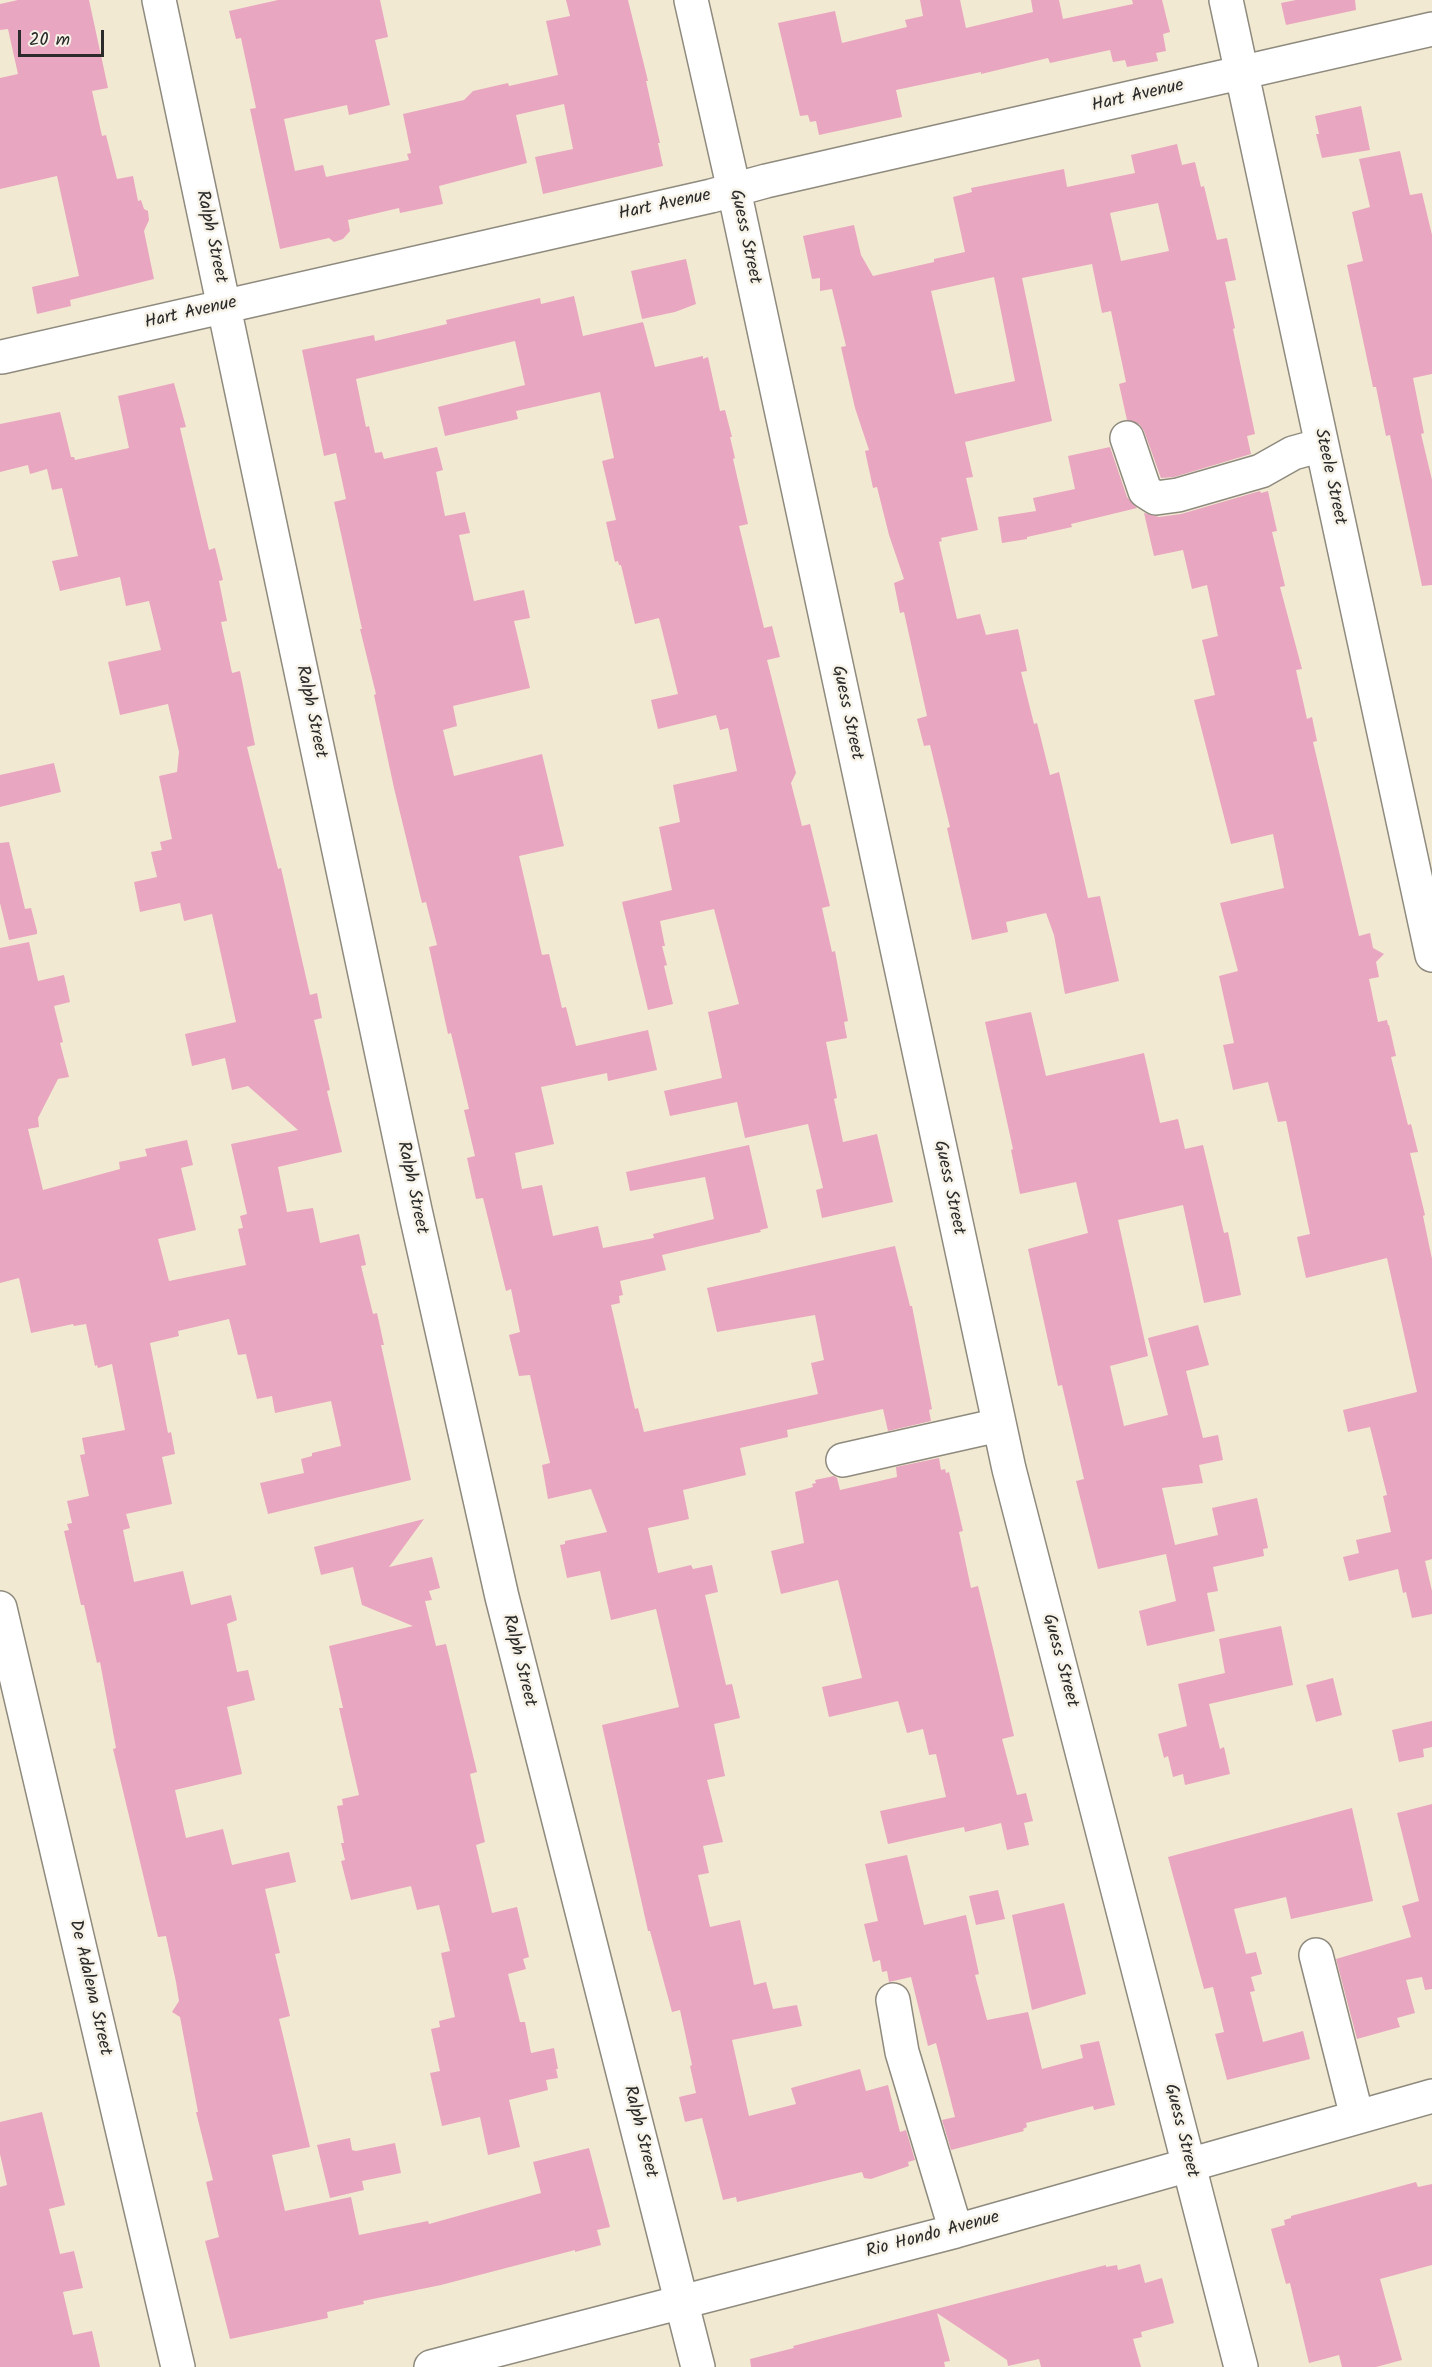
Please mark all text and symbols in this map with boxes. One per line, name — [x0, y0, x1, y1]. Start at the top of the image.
scale bar — [21, 18, 106, 56]
text: 20 m — [29, 26, 70, 55]
street label: Hart Avenue — [1090, 76, 1186, 118]
street label: Hart Avenue — [617, 186, 713, 226]
street label: Guess Street — [723, 188, 765, 286]
street label: Ralph Street — [190, 189, 230, 285]
street label: Hart Avenue — [143, 293, 239, 335]
street label: Steele Street — [1308, 427, 1350, 527]
street label: Ralph Street — [290, 664, 330, 760]
street label: Guess Street — [825, 664, 867, 762]
street label: Guess Street — [927, 1139, 969, 1237]
street label: Ralph Street — [391, 1140, 431, 1236]
street label: Guess Street — [1036, 1612, 1082, 1710]
street label: Ralph Street — [496, 1613, 540, 1709]
street label: De Adalena Street — [63, 1918, 115, 2058]
street label: Guess Street — [1158, 2082, 1202, 2180]
street label: Ralph Street — [617, 2084, 661, 2180]
street label: Rio Hondo Avenue — [864, 2208, 1002, 2264]

